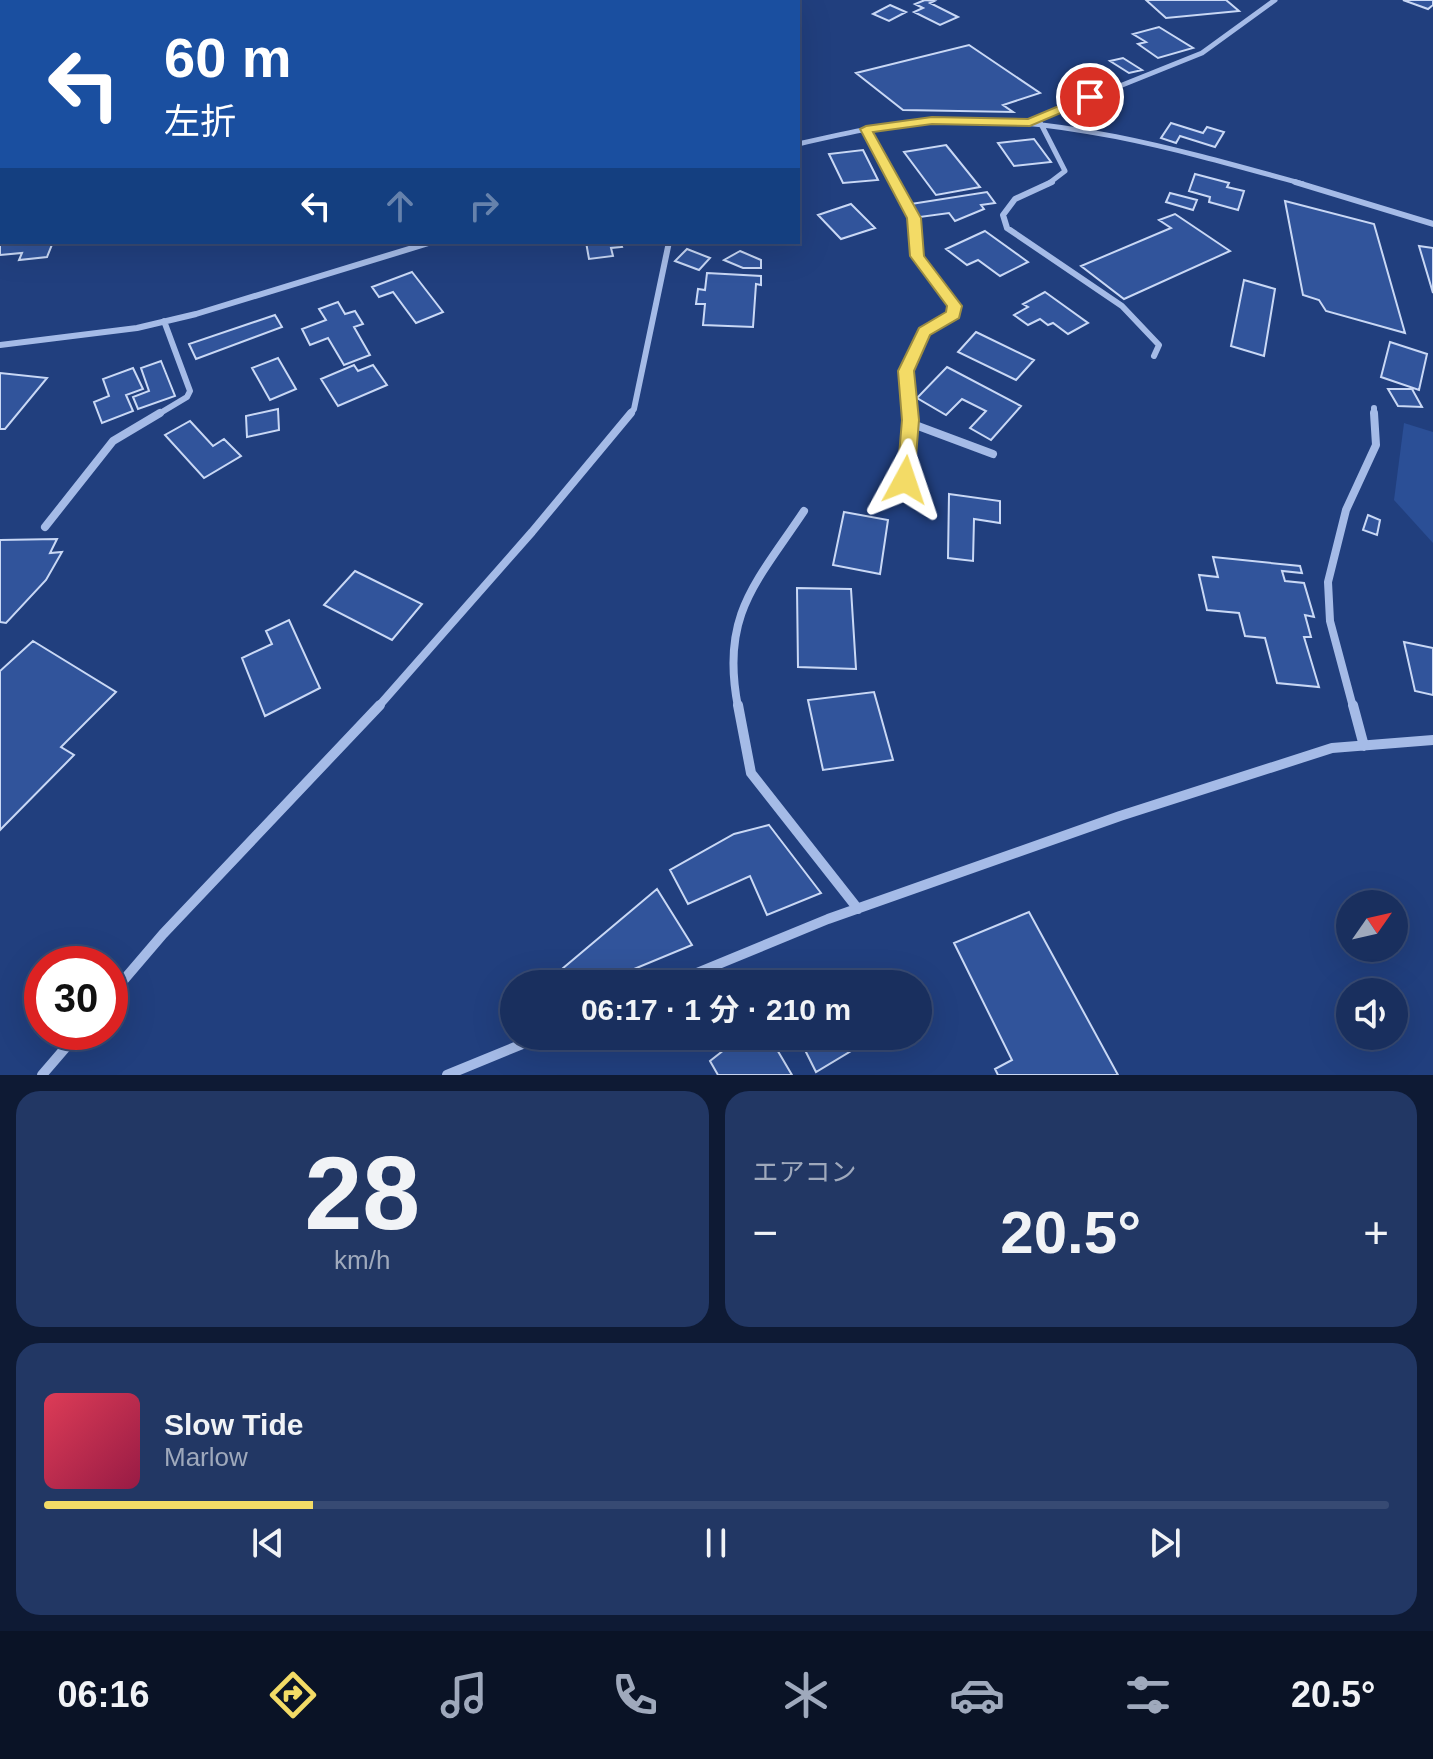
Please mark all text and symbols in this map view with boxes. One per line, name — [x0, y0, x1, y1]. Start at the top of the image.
text: 60 m — [164, 26, 292, 89]
icon: left — [32, 32, 136, 136]
pin — [1056, 63, 1124, 131]
icon: arrive — [1068, 75, 1112, 119]
text: 左折 — [164, 101, 236, 142]
icon: left — [294, 184, 338, 228]
icon: ahead — [378, 184, 422, 228]
icon: right — [462, 184, 506, 228]
position arrow — [863, 438, 947, 522]
north arrow — [1336, 890, 1408, 962]
map controls — [1336, 890, 1408, 1050]
speed limit sign: 30 — [24, 946, 128, 1050]
button: sound — [1336, 978, 1408, 1050]
text: 06:17 · 1 分 · 210 m — [581, 993, 851, 1026]
text: 28 — [304, 1135, 420, 1251]
text: エアコン — [753, 1157, 857, 1187]
text: 20.5° — [1000, 1199, 1141, 1266]
text: − — [753, 1208, 778, 1257]
text: + — [1363, 1208, 1389, 1257]
text: km/h — [334, 1245, 390, 1275]
text: Slow Tide — [164, 1408, 303, 1441]
text: Marlow — [164, 1442, 248, 1472]
icon: previous — [246, 1521, 290, 1565]
icon: pause — [694, 1521, 738, 1565]
icon: next — [1143, 1521, 1187, 1565]
icon: directions — [265, 1667, 321, 1723]
icon: music — [436, 1667, 492, 1723]
icon: phone — [607, 1667, 663, 1723]
icon: climate — [778, 1667, 834, 1723]
icon: car — [949, 1667, 1005, 1723]
icon: filters — [1120, 1667, 1176, 1723]
text: 06:16 — [58, 1674, 150, 1715]
text: 20.5° — [1291, 1674, 1375, 1715]

